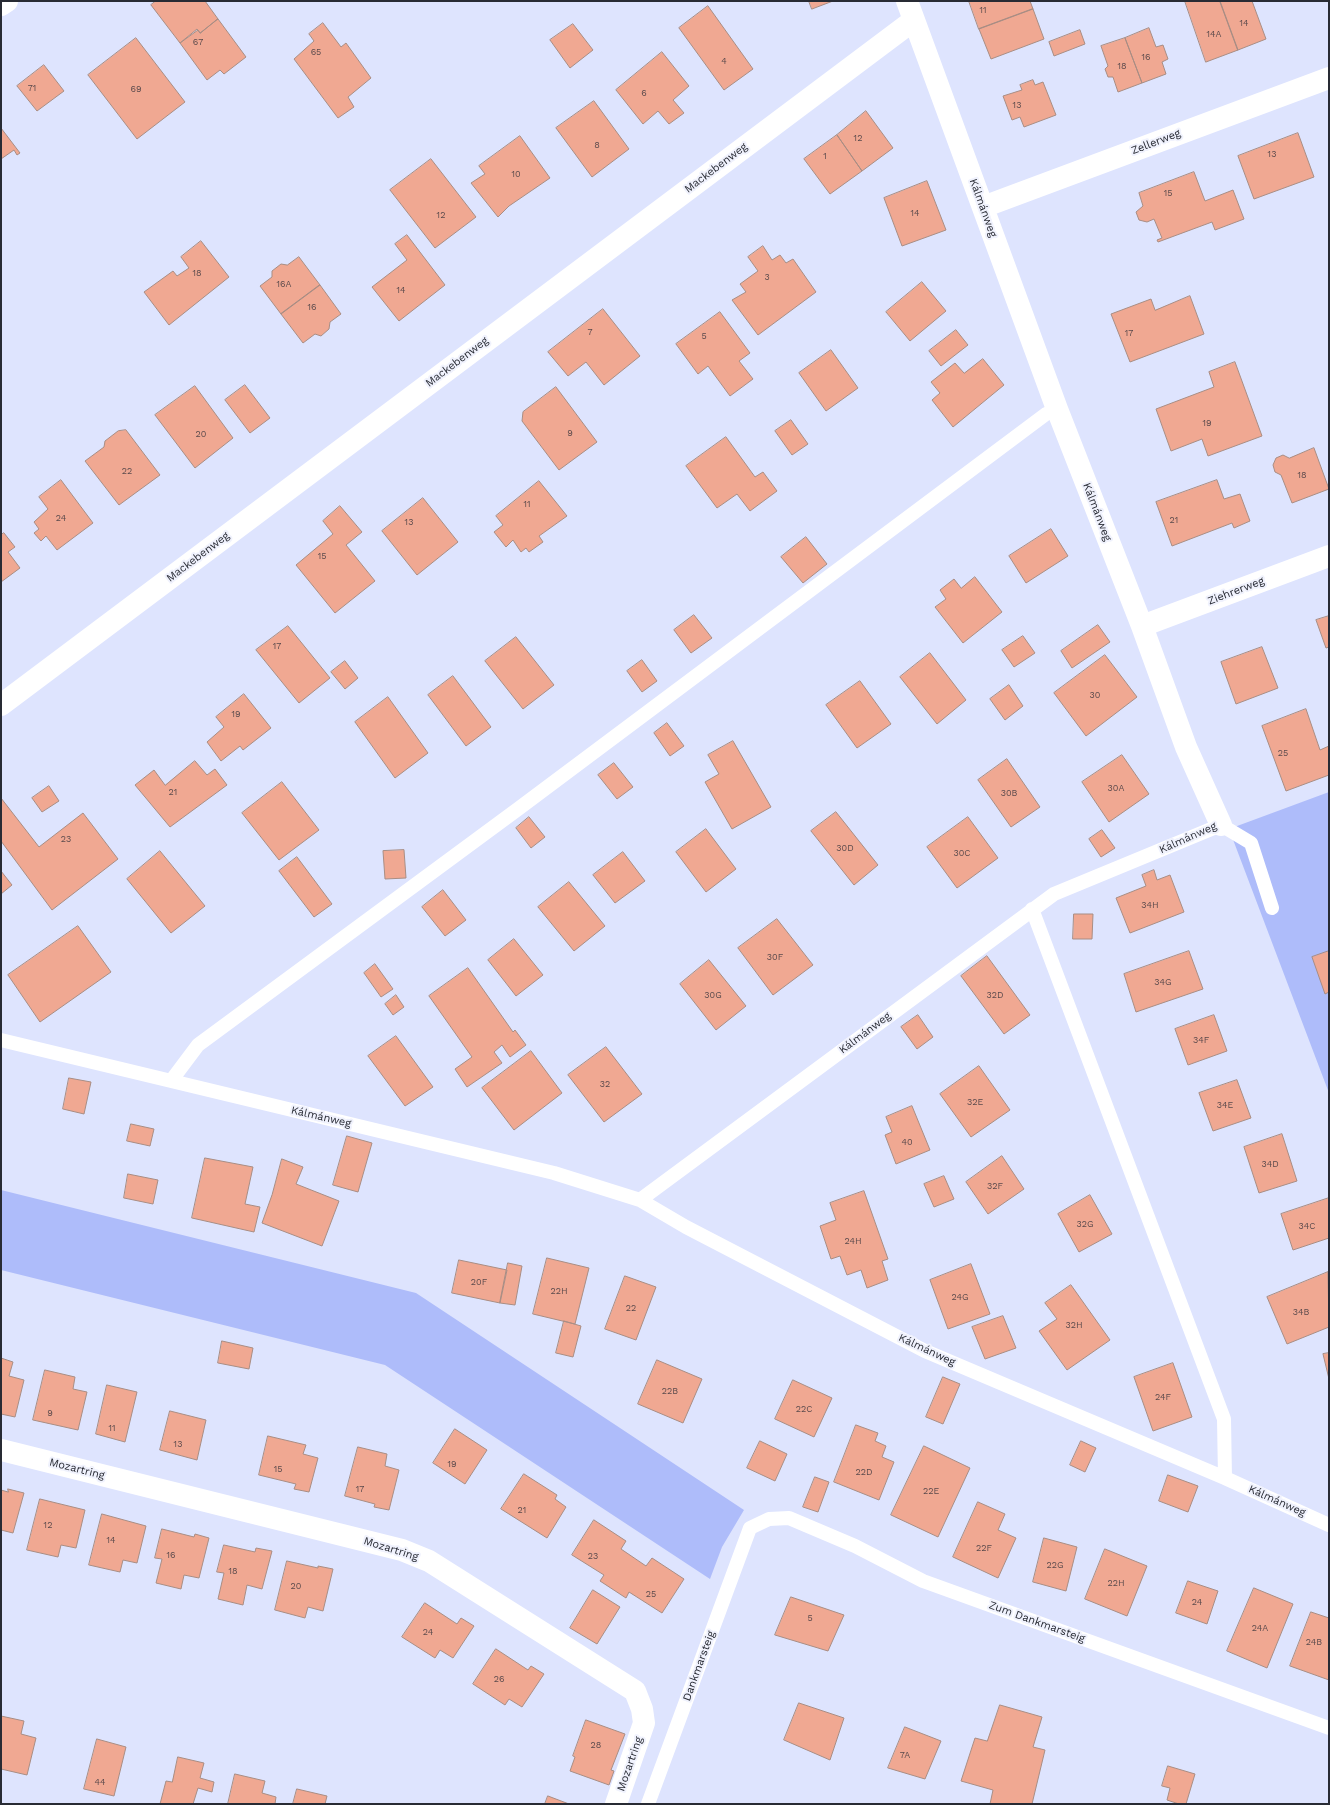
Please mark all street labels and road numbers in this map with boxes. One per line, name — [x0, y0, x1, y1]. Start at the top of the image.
street label: Zellerweg — [1129, 127, 1183, 157]
street label: Mackebenweg — [682, 140, 750, 196]
street label: Kálmánweg — [966, 177, 1000, 239]
street label: Mackebenweg — [423, 334, 491, 390]
street label: Kálmánweg — [1080, 481, 1114, 543]
street label: Mackebenweg — [164, 529, 232, 585]
street label: Ziehrerweg — [1206, 574, 1266, 608]
street label: Kálmánweg — [1157, 820, 1219, 856]
street label: Kálmánweg — [837, 1009, 893, 1057]
street label: Kálmánweg — [290, 1104, 352, 1130]
street label: Kálmánweg — [896, 1331, 958, 1369]
street label: Mozartring — [48, 1456, 106, 1482]
street label: Kálmánweg — [1246, 1483, 1308, 1519]
street label: Mozartring — [362, 1534, 420, 1564]
street label: Zum Dankmarsteig — [987, 1598, 1087, 1646]
street label: Dankmarsteig — [680, 1629, 718, 1703]
street label: Mozartring — [615, 1735, 645, 1793]

